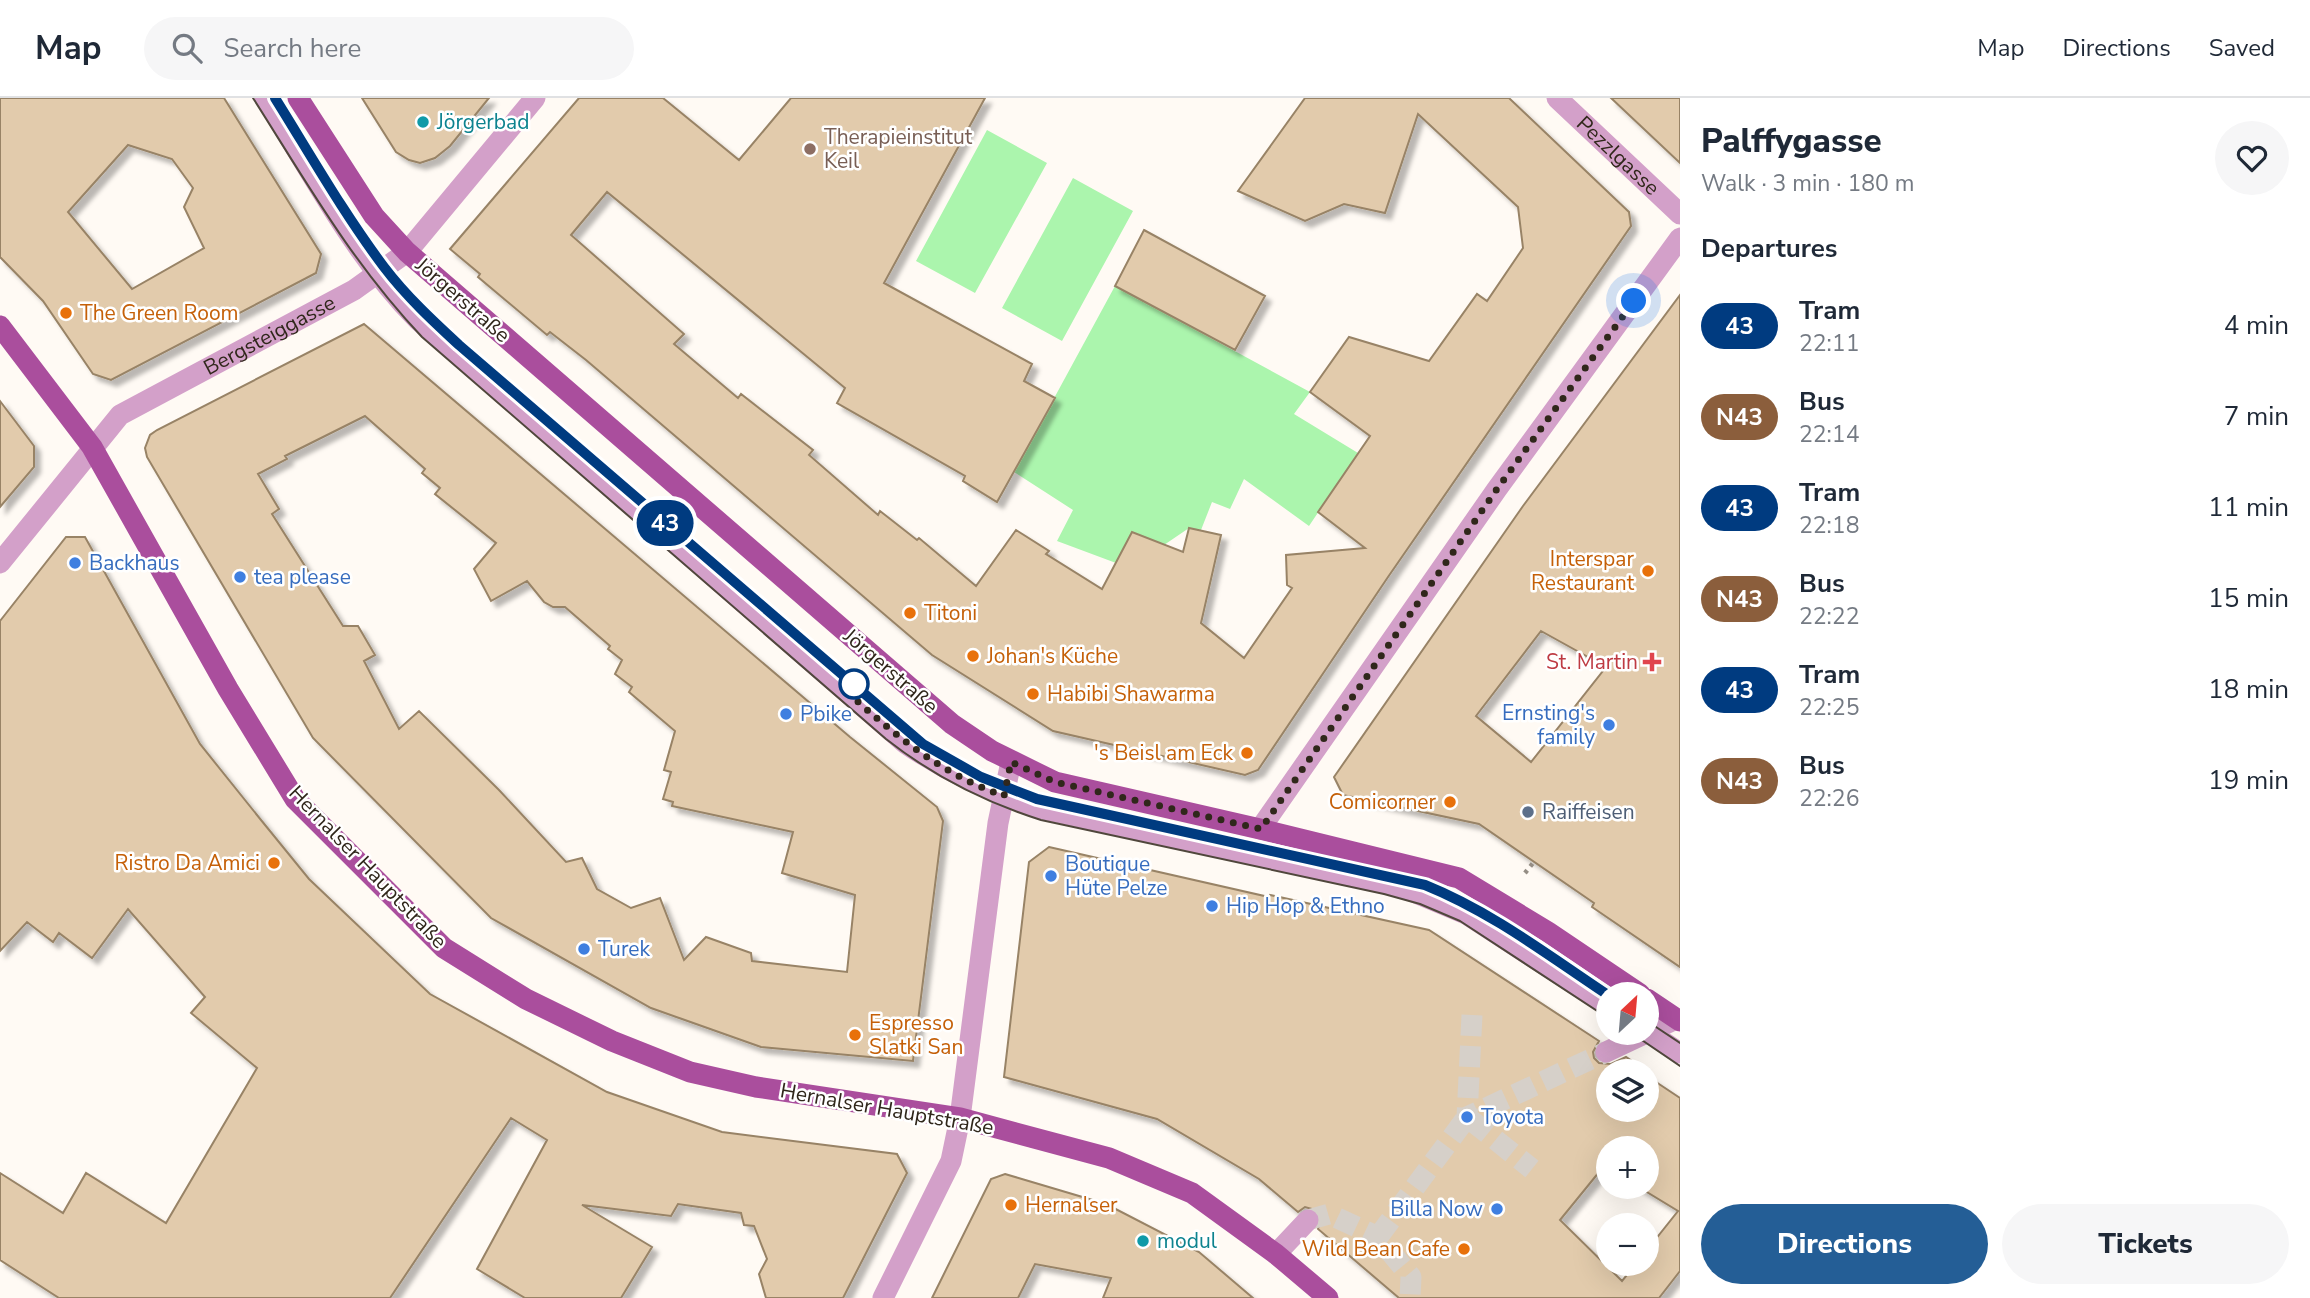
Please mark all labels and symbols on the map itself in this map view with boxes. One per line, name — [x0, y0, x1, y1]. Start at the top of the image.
place label: Jörgerbad — [436, 108, 529, 136]
street label: Pezzlgasse — [1571, 110, 1666, 202]
marker: Jörgerbad — [415, 114, 431, 130]
place label: Therapieinstitut Keil — [824, 123, 973, 175]
marker: Therapieinstitut Keil — [802, 141, 818, 157]
street label: Jörgerstraße — [409, 250, 516, 349]
your location — [1616, 283, 1651, 318]
street label: Bergsteiggasse — [199, 289, 340, 382]
place label: The Green Room — [80, 299, 239, 327]
marker: The Green Room — [58, 305, 74, 321]
line badge: 43 — [634, 500, 696, 546]
place label: Interspar Restaurant — [1531, 545, 1635, 597]
place label: Backhaus — [89, 549, 180, 577]
marker: Backhaus — [67, 555, 83, 571]
place label: tea please — [254, 563, 351, 591]
marker: Interspar Restaurant — [1640, 563, 1656, 579]
marker: tea please — [232, 569, 248, 585]
place label: Titoni — [924, 599, 977, 627]
marker: Titoni — [902, 605, 918, 621]
street label: Jörgerstraße — [837, 621, 944, 720]
place label: Johan's Küche — [986, 642, 1118, 670]
marker: Johan's Küche — [965, 648, 981, 664]
place label: St. Martin — [1546, 648, 1638, 676]
marker: St. Martin — [1644, 654, 1660, 670]
unlabelled marker — [839, 669, 869, 699]
place label: Habibi Shawarma — [1047, 680, 1215, 708]
marker: Habibi Shawarma — [1025, 686, 1041, 702]
place label: Ernsting's family — [1502, 699, 1595, 751]
place label: Pbike — [800, 700, 852, 728]
marker: Pbike — [778, 706, 794, 722]
marker: Ernsting's family — [1601, 717, 1617, 733]
place label: 's Beisl am Eck — [1094, 739, 1233, 767]
marker: 's Beisl am Eck — [1239, 745, 1255, 761]
street label: Hernalser Hauptstraße — [283, 779, 453, 955]
place label: Comicorner — [1329, 788, 1436, 816]
marker: Comicorner — [1442, 794, 1458, 810]
place label: Raiffeisen — [1542, 798, 1635, 826]
marker: Raiffeisen — [1520, 804, 1536, 820]
place label: Ristro Da Amici — [114, 849, 260, 877]
place label: Boutique Hüte Pelze — [1065, 850, 1167, 902]
marker: Ristro Da Amici — [266, 855, 282, 871]
marker: Boutique Hüte Pelze — [1043, 868, 1059, 884]
place label: Hip Hop & Ethno — [1226, 892, 1385, 920]
marker: Hip Hop & Ethno — [1204, 898, 1220, 914]
place label: Turek — [598, 935, 650, 963]
marker: Turek — [576, 941, 592, 957]
north arrow — [1596, 982, 1659, 1045]
place label: Espresso Slatki San — [869, 1009, 963, 1061]
marker: Espresso Slatki San — [847, 1027, 863, 1043]
street label: Hernalser Hauptstraße — [778, 1076, 996, 1142]
place label: Toyota — [1481, 1103, 1544, 1131]
marker: Toyota — [1459, 1109, 1475, 1125]
place label: Hernalser — [1025, 1191, 1118, 1219]
place label: Billa Now — [1390, 1195, 1483, 1223]
marker: Hernalser — [1003, 1197, 1019, 1213]
marker: Billa Now — [1489, 1201, 1505, 1217]
place label: modul — [1157, 1227, 1218, 1255]
marker: modul — [1135, 1233, 1151, 1249]
place label: Wild Bean Cafe — [1302, 1235, 1450, 1263]
marker: Wild Bean Cafe — [1456, 1241, 1472, 1257]

